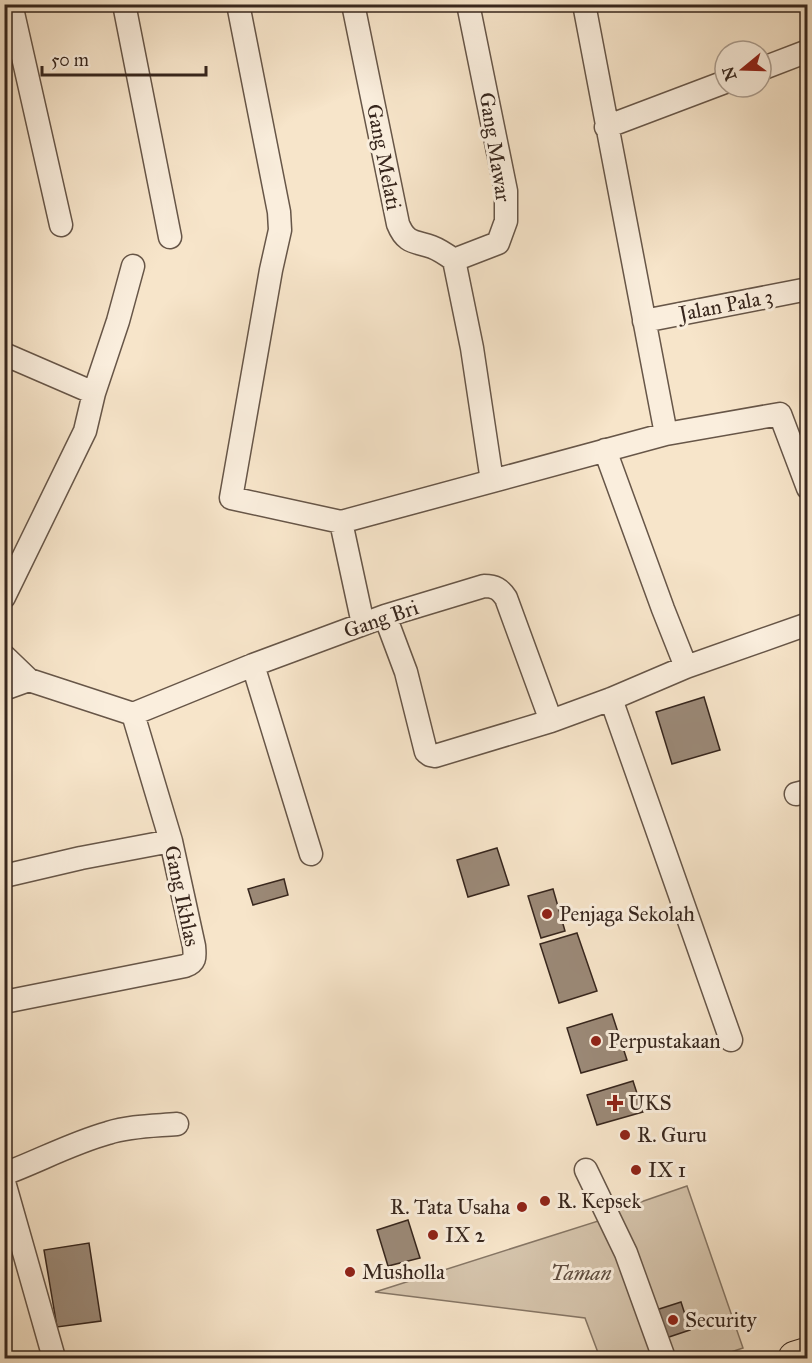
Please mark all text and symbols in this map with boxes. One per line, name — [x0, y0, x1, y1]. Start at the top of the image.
scale bar — [42, 39, 206, 77]
north arrow — [713, 39, 773, 99]
text: 50 m — [51, 49, 89, 71]
text: N — [718, 64, 740, 83]
street label: Gang Mawar — [473, 90, 517, 204]
street label: Gang Melati — [361, 102, 407, 213]
street label: Jalan Pala 3 — [675, 283, 775, 327]
street label: Gang Bri — [340, 594, 422, 644]
street label: Gang Ikhlas — [159, 843, 205, 949]
place label: Penjaga Sekolah — [559, 901, 695, 927]
marker: Penjaga Sekolah — [540, 907, 554, 921]
place label: Perpustakaan — [608, 1028, 721, 1054]
marker: Perpustakaan — [589, 1034, 603, 1048]
place label: UKS — [628, 1090, 672, 1116]
marker: UKS — [606, 1094, 624, 1112]
place label: R. Guru — [637, 1122, 707, 1148]
marker: R. Guru — [618, 1128, 632, 1142]
place label: IX 1 — [648, 1157, 686, 1183]
marker: IX 1 — [629, 1163, 643, 1177]
place label: R. Kepsek — [557, 1188, 641, 1214]
place label: R. Tata Usaha — [390, 1194, 510, 1220]
marker: R. Kepsek — [538, 1194, 552, 1208]
marker: R. Tata Usaha — [515, 1200, 529, 1214]
place label: IX 2 — [445, 1222, 486, 1248]
marker: IX 2 — [426, 1228, 440, 1242]
place label: Musholla — [362, 1259, 445, 1285]
park label: Taman — [550, 1260, 612, 1286]
marker: Musholla — [343, 1265, 357, 1279]
place label: Security — [685, 1307, 758, 1333]
marker: Security — [666, 1313, 680, 1327]

